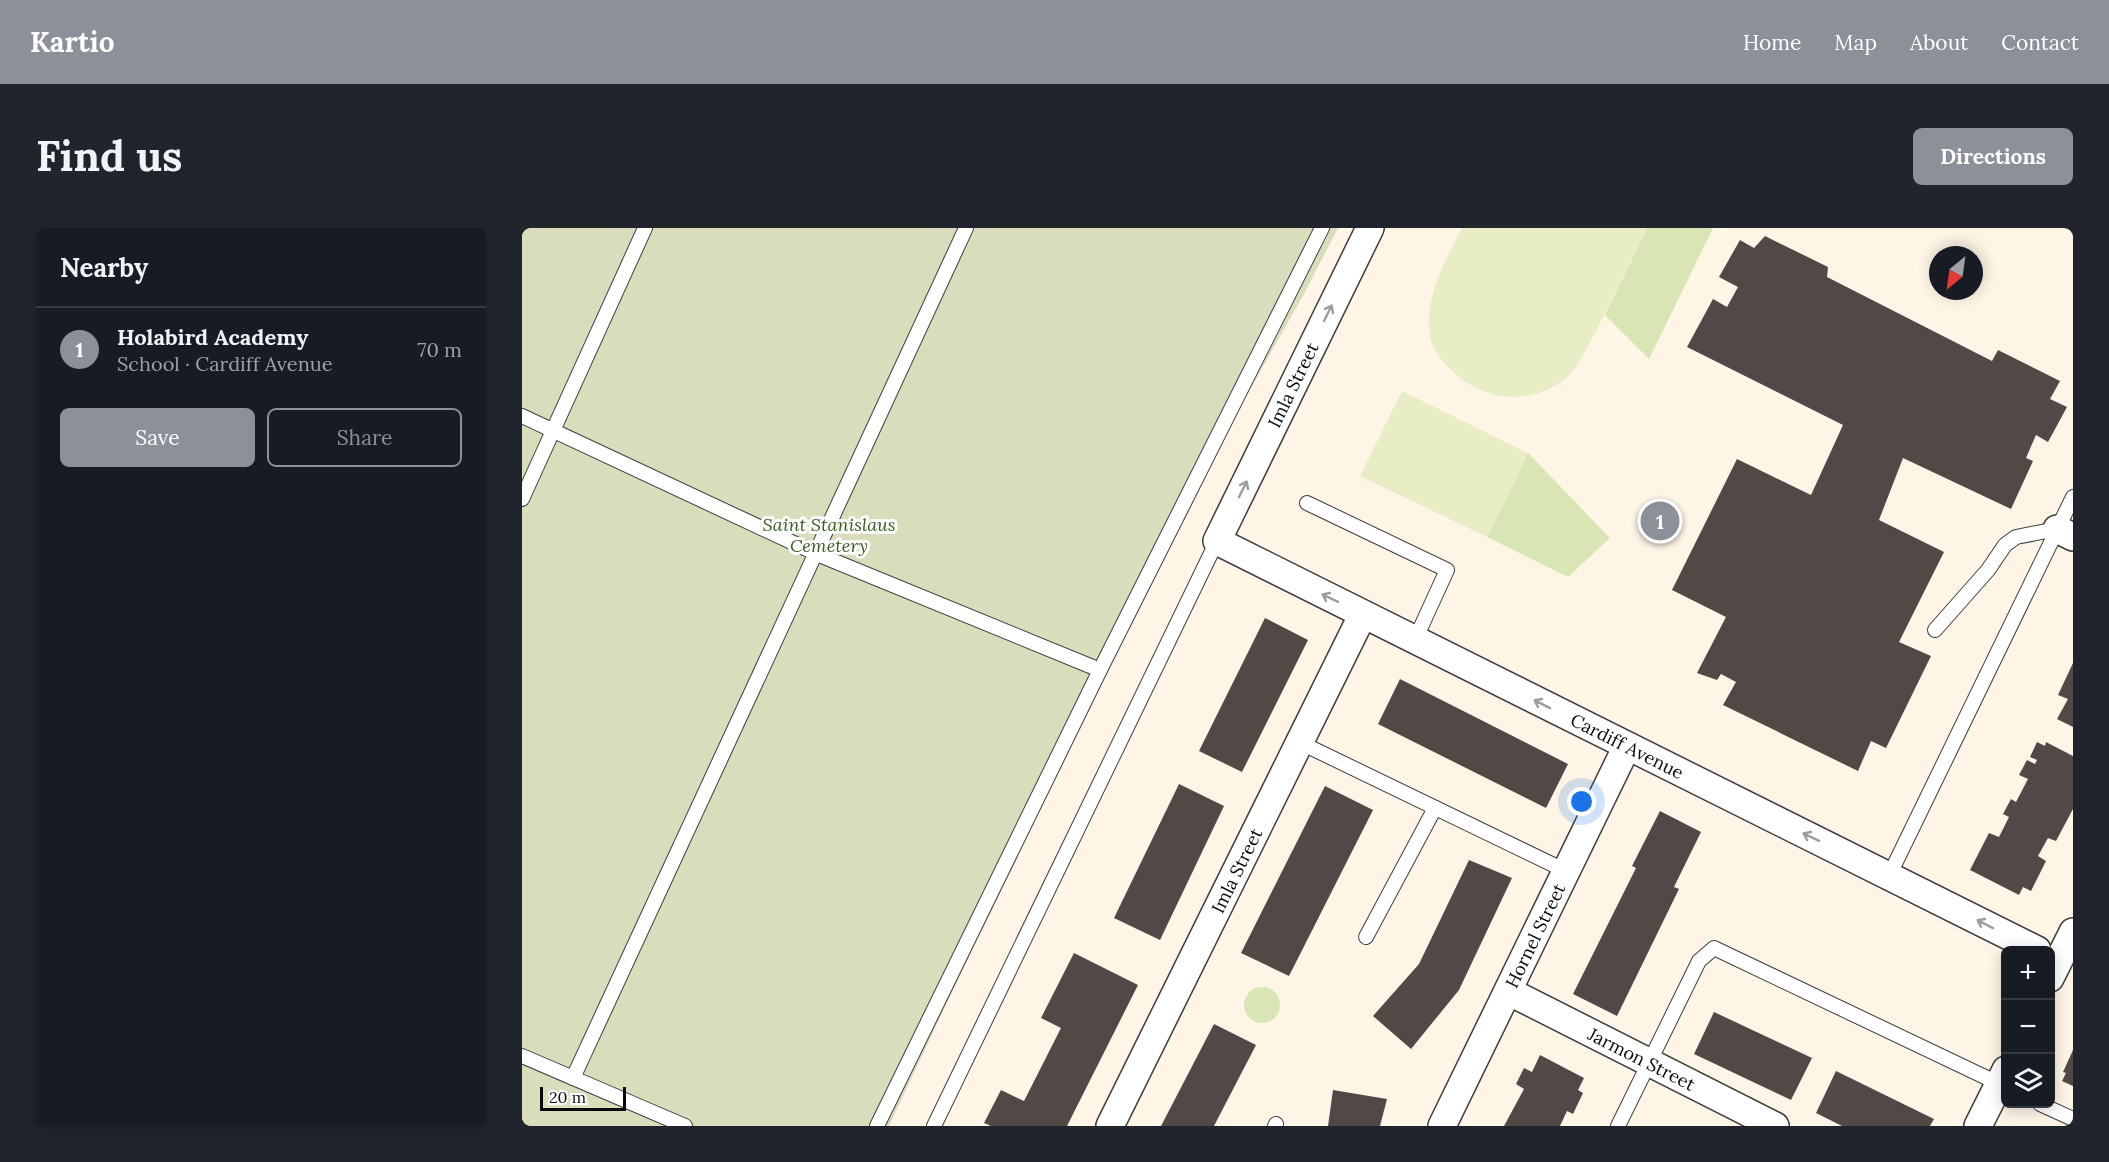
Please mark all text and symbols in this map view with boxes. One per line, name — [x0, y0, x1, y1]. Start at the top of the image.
text: Kartio — [30, 24, 114, 60]
text: Home — [1743, 29, 1801, 56]
text: Map — [1834, 29, 1877, 56]
text: About — [1910, 29, 1968, 56]
text: Contact — [2001, 29, 2079, 56]
button: Directions — [1913, 128, 2073, 185]
text: Find us — [36, 129, 182, 183]
north arrow — [1929, 246, 1983, 300]
text: Nearby — [60, 251, 148, 284]
one-way arrow — [1323, 305, 1334, 323]
text: Holabird Academy — [117, 323, 308, 351]
text: 1 — [75, 337, 84, 362]
text: 70 m — [417, 337, 462, 362]
street label: Imla Street — [1263, 339, 1323, 431]
text: School · Cardiff Avenue — [117, 351, 333, 376]
button: Save — [60, 408, 255, 467]
button: Share — [267, 408, 462, 467]
one-way arrow — [1237, 480, 1249, 498]
pin: 1 — [1640, 498, 1680, 544]
park label: Saint Stanislaus Cemetery — [763, 513, 895, 557]
one-way arrow — [1321, 591, 1339, 603]
one-way arrow — [1533, 697, 1551, 709]
street label: Cardiff Avenue — [1567, 708, 1688, 784]
your location — [1567, 787, 1596, 816]
street label: Imla Street — [1206, 824, 1267, 917]
one-way arrow — [1802, 831, 1820, 843]
street label: Hornel Street — [1500, 879, 1570, 991]
one-way arrow — [1976, 918, 1994, 930]
map controls — [2001, 946, 2055, 1108]
button: + — [2001, 946, 2055, 1000]
button: − — [2001, 1000, 2055, 1054]
street label: Jarmon Street — [1584, 1022, 1699, 1095]
button: layers — [2001, 1054, 2055, 1108]
scale bar — [540, 1084, 626, 1112]
text: 20 m — [549, 1087, 586, 1107]

